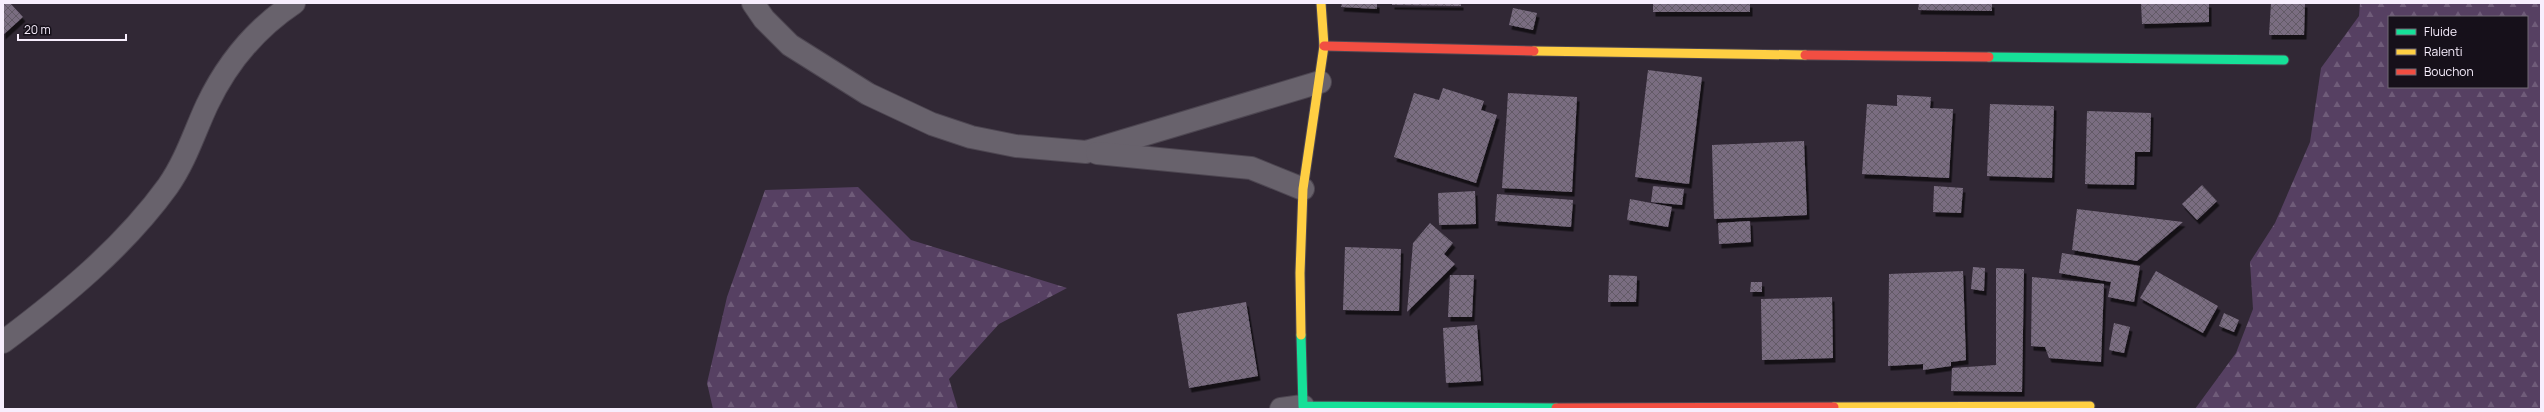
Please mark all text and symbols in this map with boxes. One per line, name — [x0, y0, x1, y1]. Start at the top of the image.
scale bar — [18, 16, 126, 42]
legend — [2388, 16, 2528, 88]
text: 20 m — [24, 21, 51, 38]
text: Fluide — [2424, 23, 2457, 40]
text: Ralenti — [2424, 43, 2463, 60]
text: Bouchon — [2424, 63, 2474, 80]

